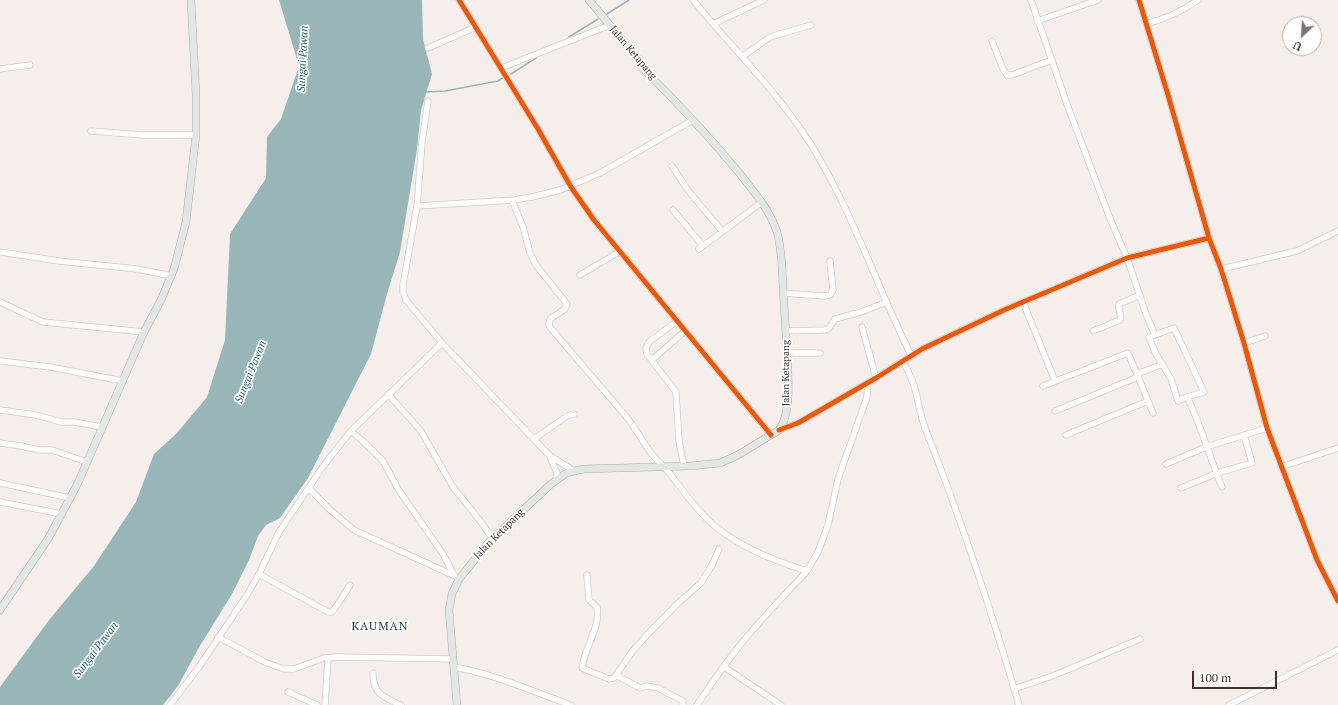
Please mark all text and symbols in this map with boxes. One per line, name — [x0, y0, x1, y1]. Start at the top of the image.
north arrow — [1282, 16, 1322, 56]
street label: Jalan Ketapang — [607, 24, 659, 82]
water label: Sungai Pawan — [295, 25, 311, 93]
text: U — [1291, 38, 1304, 54]
water label: Sungai Pawan — [232, 339, 270, 405]
street label: Jalan Ketapang — [780, 340, 792, 406]
street label: Jalan Ketapang — [471, 506, 527, 562]
water label: Sungai Pawan — [71, 619, 121, 681]
district label: KAUMAN — [351, 620, 409, 634]
scale bar — [1194, 663, 1279, 689]
text: 100 m — [1199, 670, 1231, 685]

